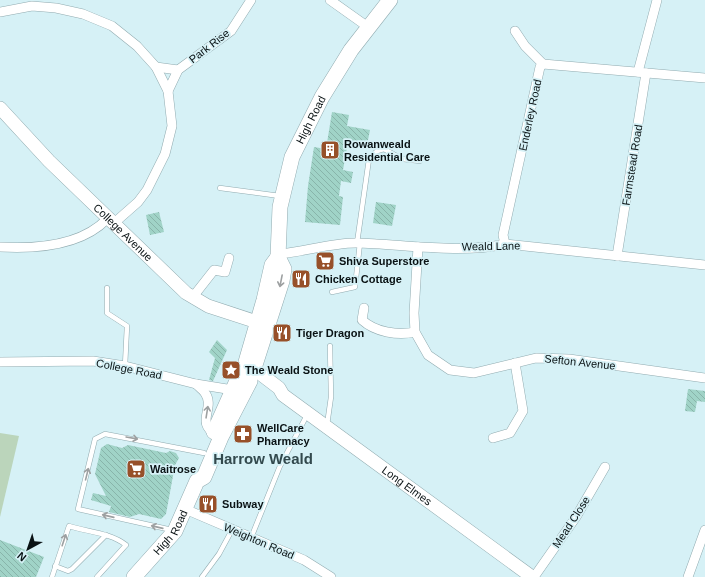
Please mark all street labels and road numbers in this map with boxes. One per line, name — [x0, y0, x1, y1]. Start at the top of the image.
street label: Park Rise — [187, 27, 231, 65]
street label: Enderley Road — [517, 78, 543, 152]
street label: High Road — [294, 94, 328, 146]
street label: Farmstead Road — [620, 124, 644, 206]
street label: College Avenue — [91, 201, 155, 263]
street label: Weald Lane — [462, 239, 520, 253]
street label: Sefton Avenue — [544, 352, 616, 372]
street label: College Road — [95, 357, 163, 381]
street label: Long Elmes — [380, 464, 434, 508]
street label: Mead Close — [550, 494, 592, 550]
street label: High Road — [151, 508, 190, 557]
street label: Weighton Road — [222, 521, 296, 561]

